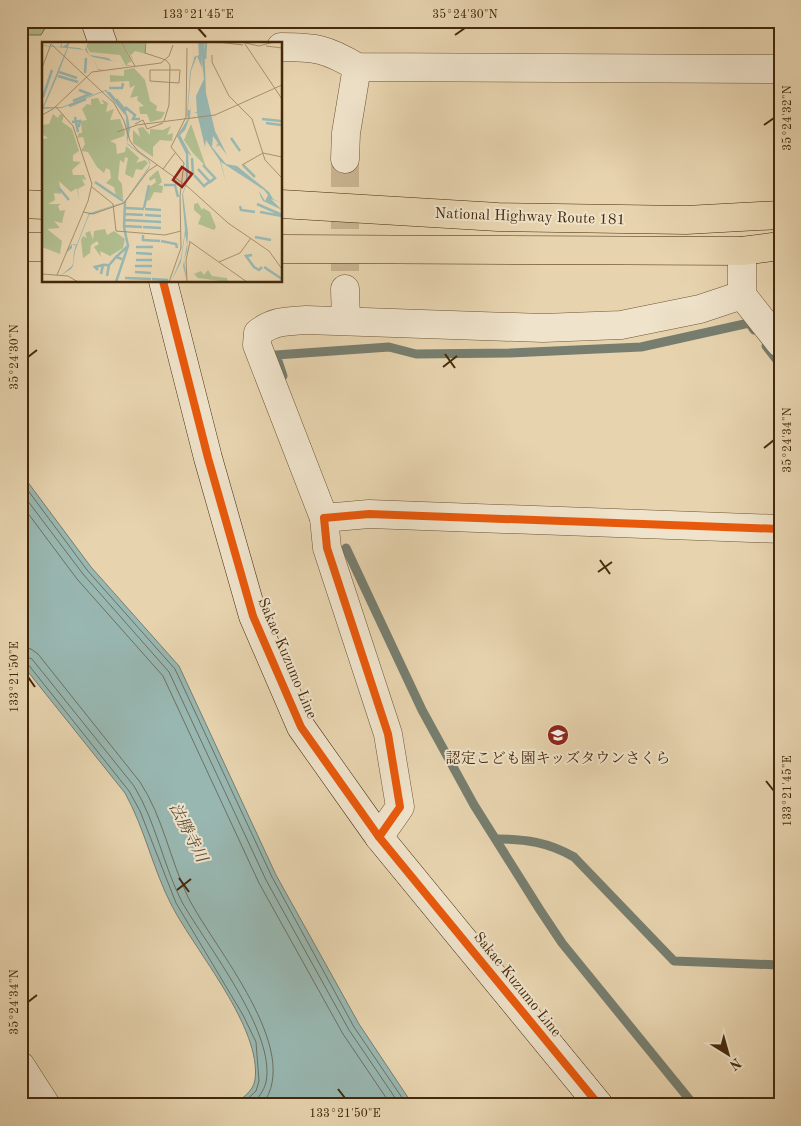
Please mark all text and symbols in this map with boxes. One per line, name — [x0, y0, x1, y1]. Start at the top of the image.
text: 133°21'45"E — [162, 8, 234, 21]
text: 35°24'30"N — [432, 8, 498, 21]
inset map — [42, 42, 282, 282]
text: 35°24'32"N — [781, 85, 794, 151]
street label: National Highway Route 181 — [434, 207, 626, 228]
text: 35°24'30"N — [8, 324, 21, 390]
text: 35°24'34"N — [781, 407, 794, 473]
street label: Sakae Kuzumo Line — [254, 596, 319, 721]
text: 133°21'50"E — [8, 641, 21, 713]
school or university icon: 認定こども園キッズタウンさくら — [546, 723, 570, 747]
place label: 認定こども園キッズタウンさくら — [446, 750, 670, 767]
text: 133°21'45"E — [781, 755, 794, 827]
water label: 法勝寺川 — [166, 800, 212, 867]
street label: Sakae Kuzumo Line — [470, 930, 564, 1040]
text: 35°24'34"N — [8, 969, 21, 1035]
north arrow — [704, 1028, 754, 1078]
text: N — [726, 1055, 744, 1073]
text: 133°21'50"E — [309, 1107, 381, 1120]

